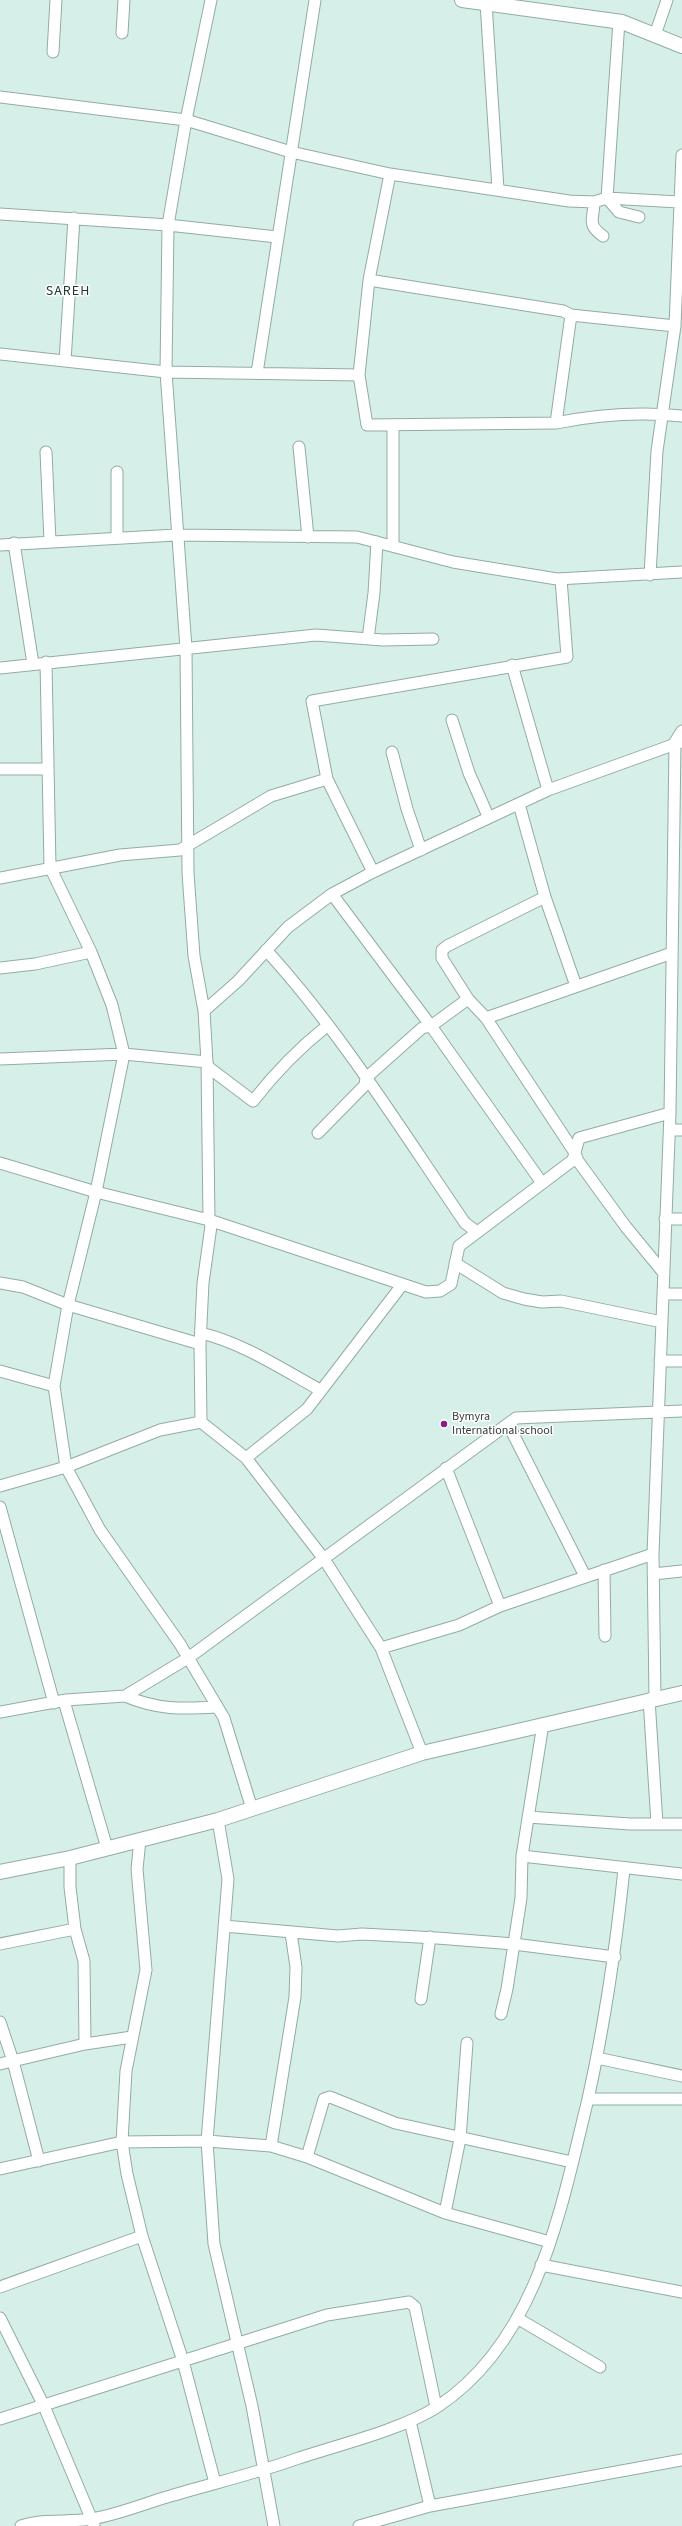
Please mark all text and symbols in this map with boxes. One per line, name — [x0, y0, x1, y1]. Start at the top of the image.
district label: SAREH — [46, 284, 90, 300]
place label: Bymyra International school — [452, 1410, 553, 1438]
marker: Bymyra International school — [439, 1419, 449, 1429]

